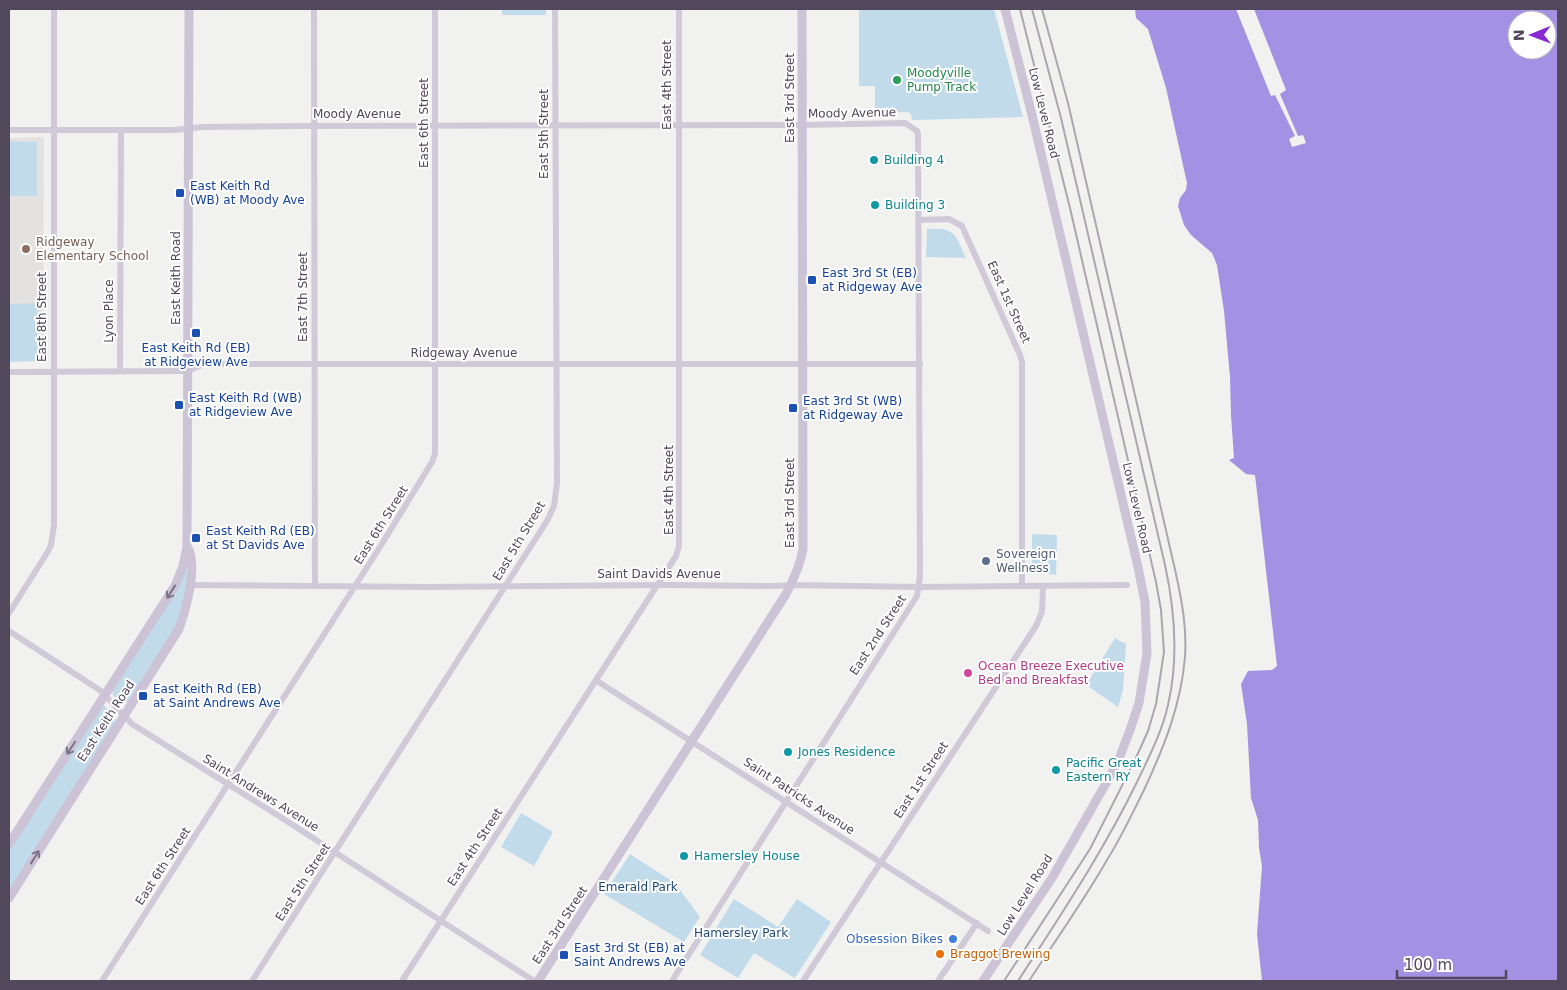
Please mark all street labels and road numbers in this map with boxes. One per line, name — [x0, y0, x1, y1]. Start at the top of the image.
street label: East 4th Street — [660, 40, 674, 130]
street label: East 3rd Street — [783, 53, 797, 143]
street label: Low Level Road — [1026, 66, 1062, 160]
street label: East 6th Street — [417, 78, 431, 168]
street label: East 5th Street — [537, 89, 551, 179]
street label: Moody Avenue — [808, 105, 896, 121]
street label: Moody Avenue — [313, 107, 401, 121]
street label: East Keith Road — [169, 231, 183, 325]
street label: East 7th Street — [296, 252, 310, 342]
street label: East 1st Street — [985, 259, 1034, 346]
street label: East 8th Street — [35, 272, 49, 362]
street label: Lyon Place — [102, 279, 116, 343]
street label: Ridgeway Avenue — [411, 346, 517, 360]
street label: East 4th Street — [662, 445, 676, 535]
street label: East 3rd Street — [783, 458, 797, 548]
street label: Low Level Road — [1120, 461, 1154, 555]
street label: East 6th Street — [351, 483, 411, 567]
street label: East 5th Street — [490, 499, 548, 583]
street label: Saint Davids Avenue — [597, 567, 721, 581]
street label: East 2nd Street — [847, 592, 909, 678]
street label: East Keith Road — [75, 678, 137, 764]
street label: East 1st Street — [891, 739, 951, 821]
street label: Saint Andrews Avenue — [200, 751, 322, 835]
street label: Saint Patricks Avenue — [741, 755, 857, 837]
street label: East 4th Street — [445, 805, 506, 889]
street label: East 6th Street — [133, 824, 194, 908]
street label: East 5th Street — [273, 840, 334, 924]
street label: Low Level Road — [994, 852, 1056, 938]
street label: East 3rd Street — [530, 883, 591, 967]

